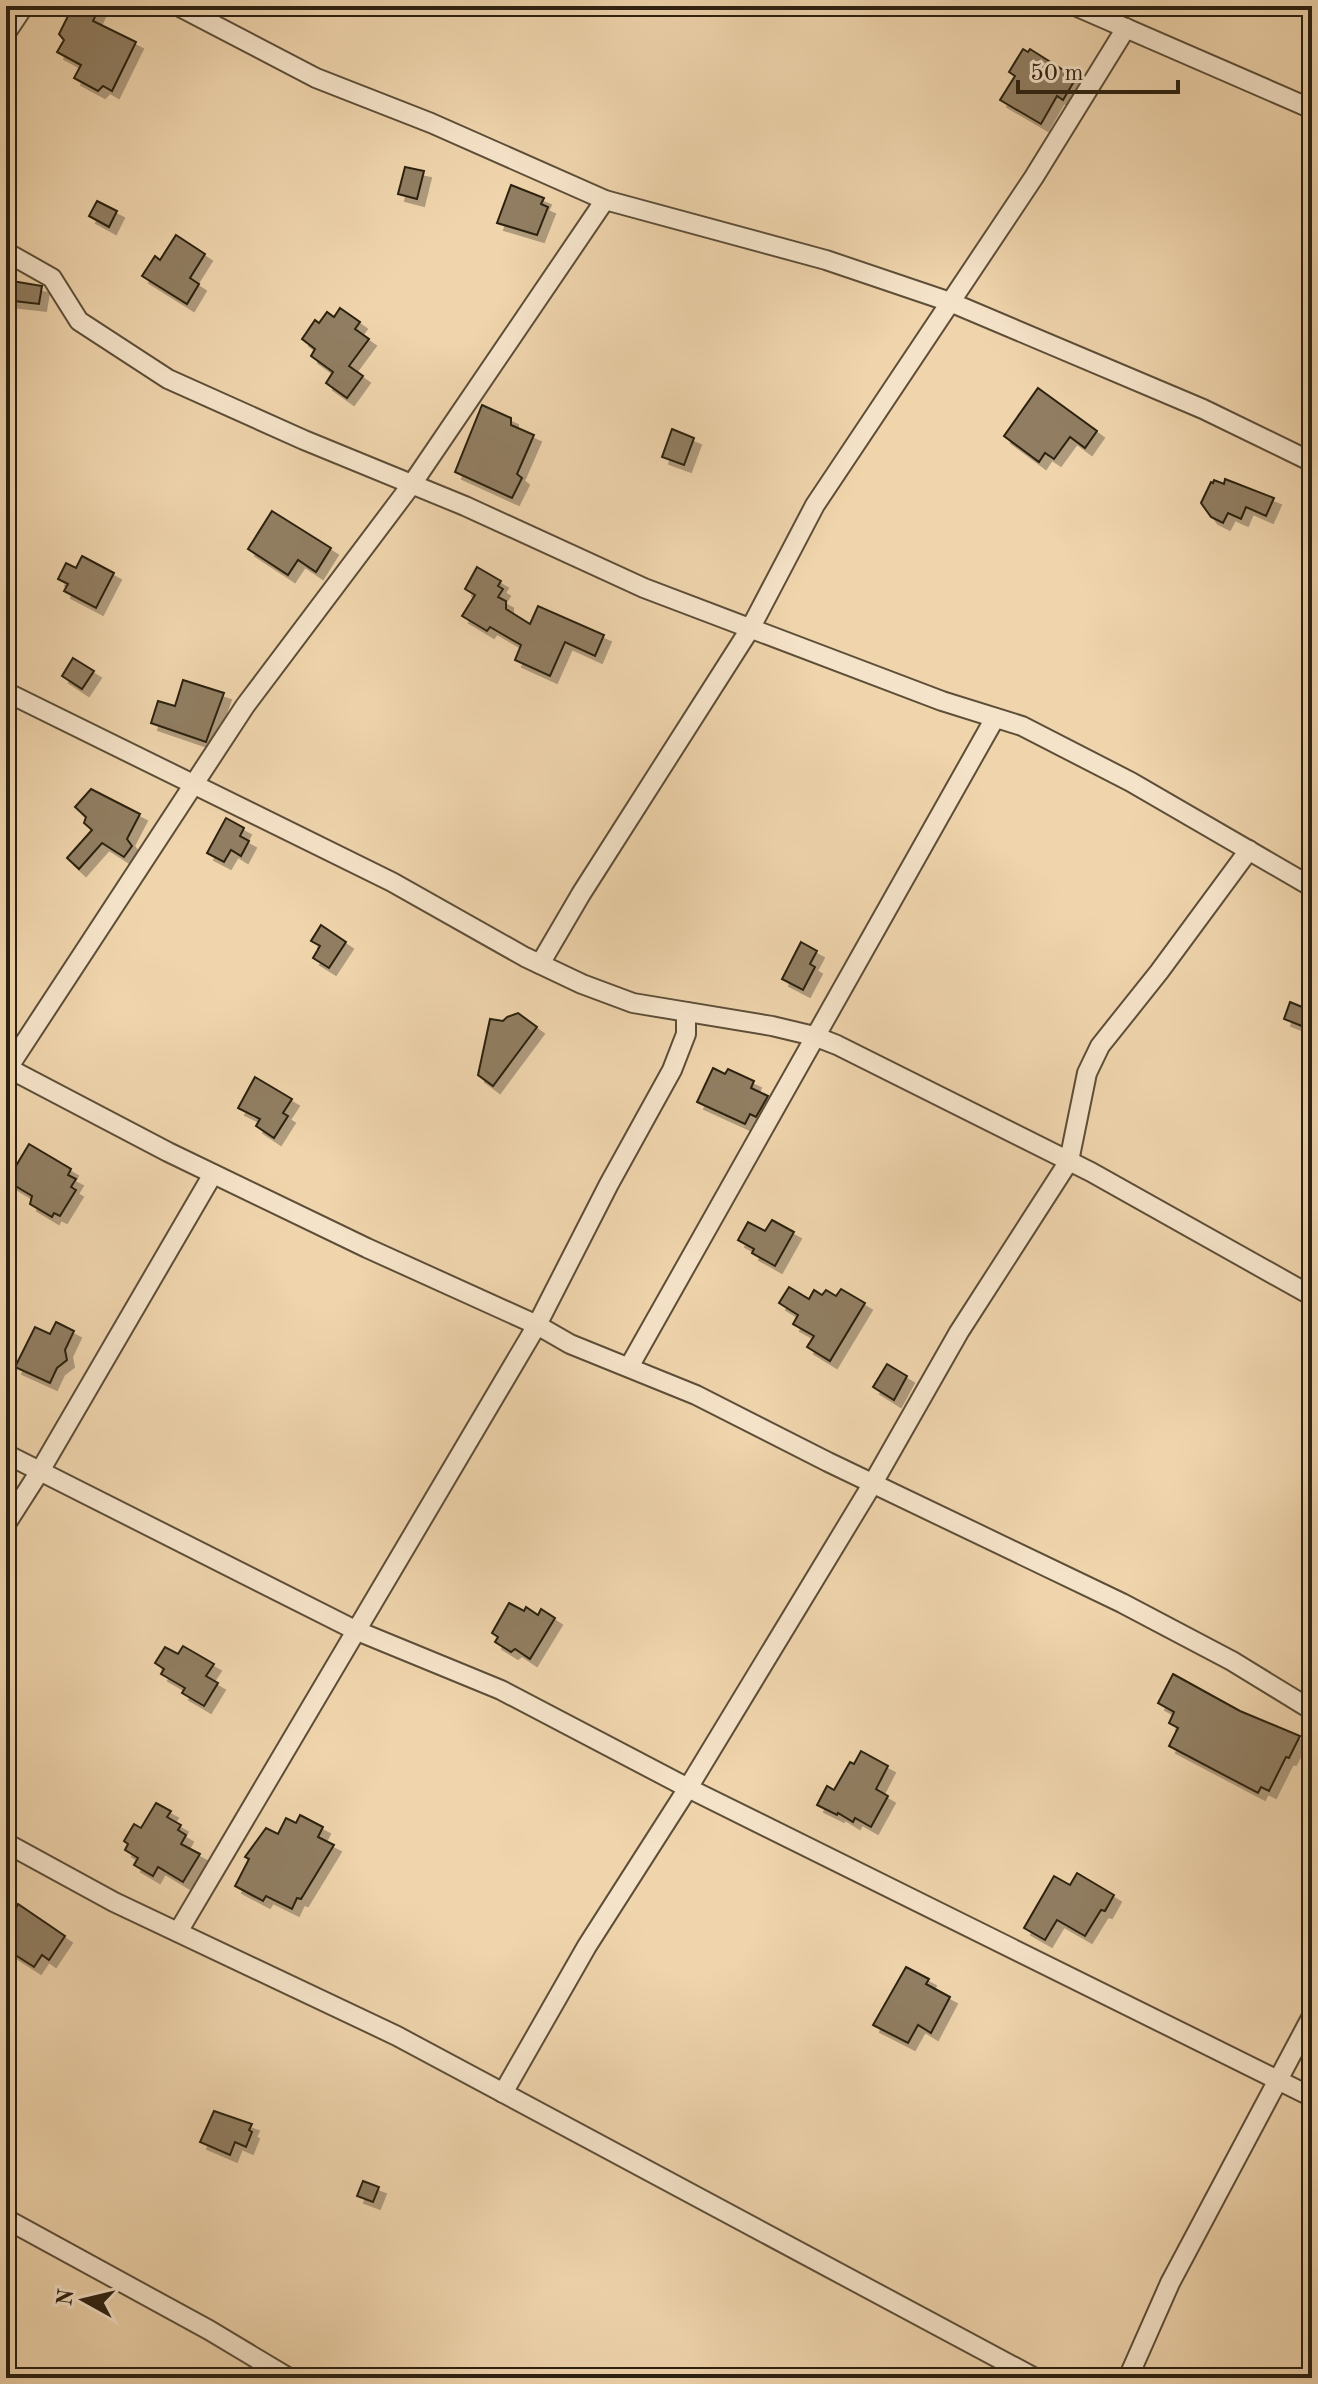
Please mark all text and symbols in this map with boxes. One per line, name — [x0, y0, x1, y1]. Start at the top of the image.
scale bar — [1018, 44, 1178, 94]
text: 50 m — [1030, 62, 1084, 86]
north arrow — [44, 2260, 124, 2340]
text: N — [54, 2287, 78, 2307]

